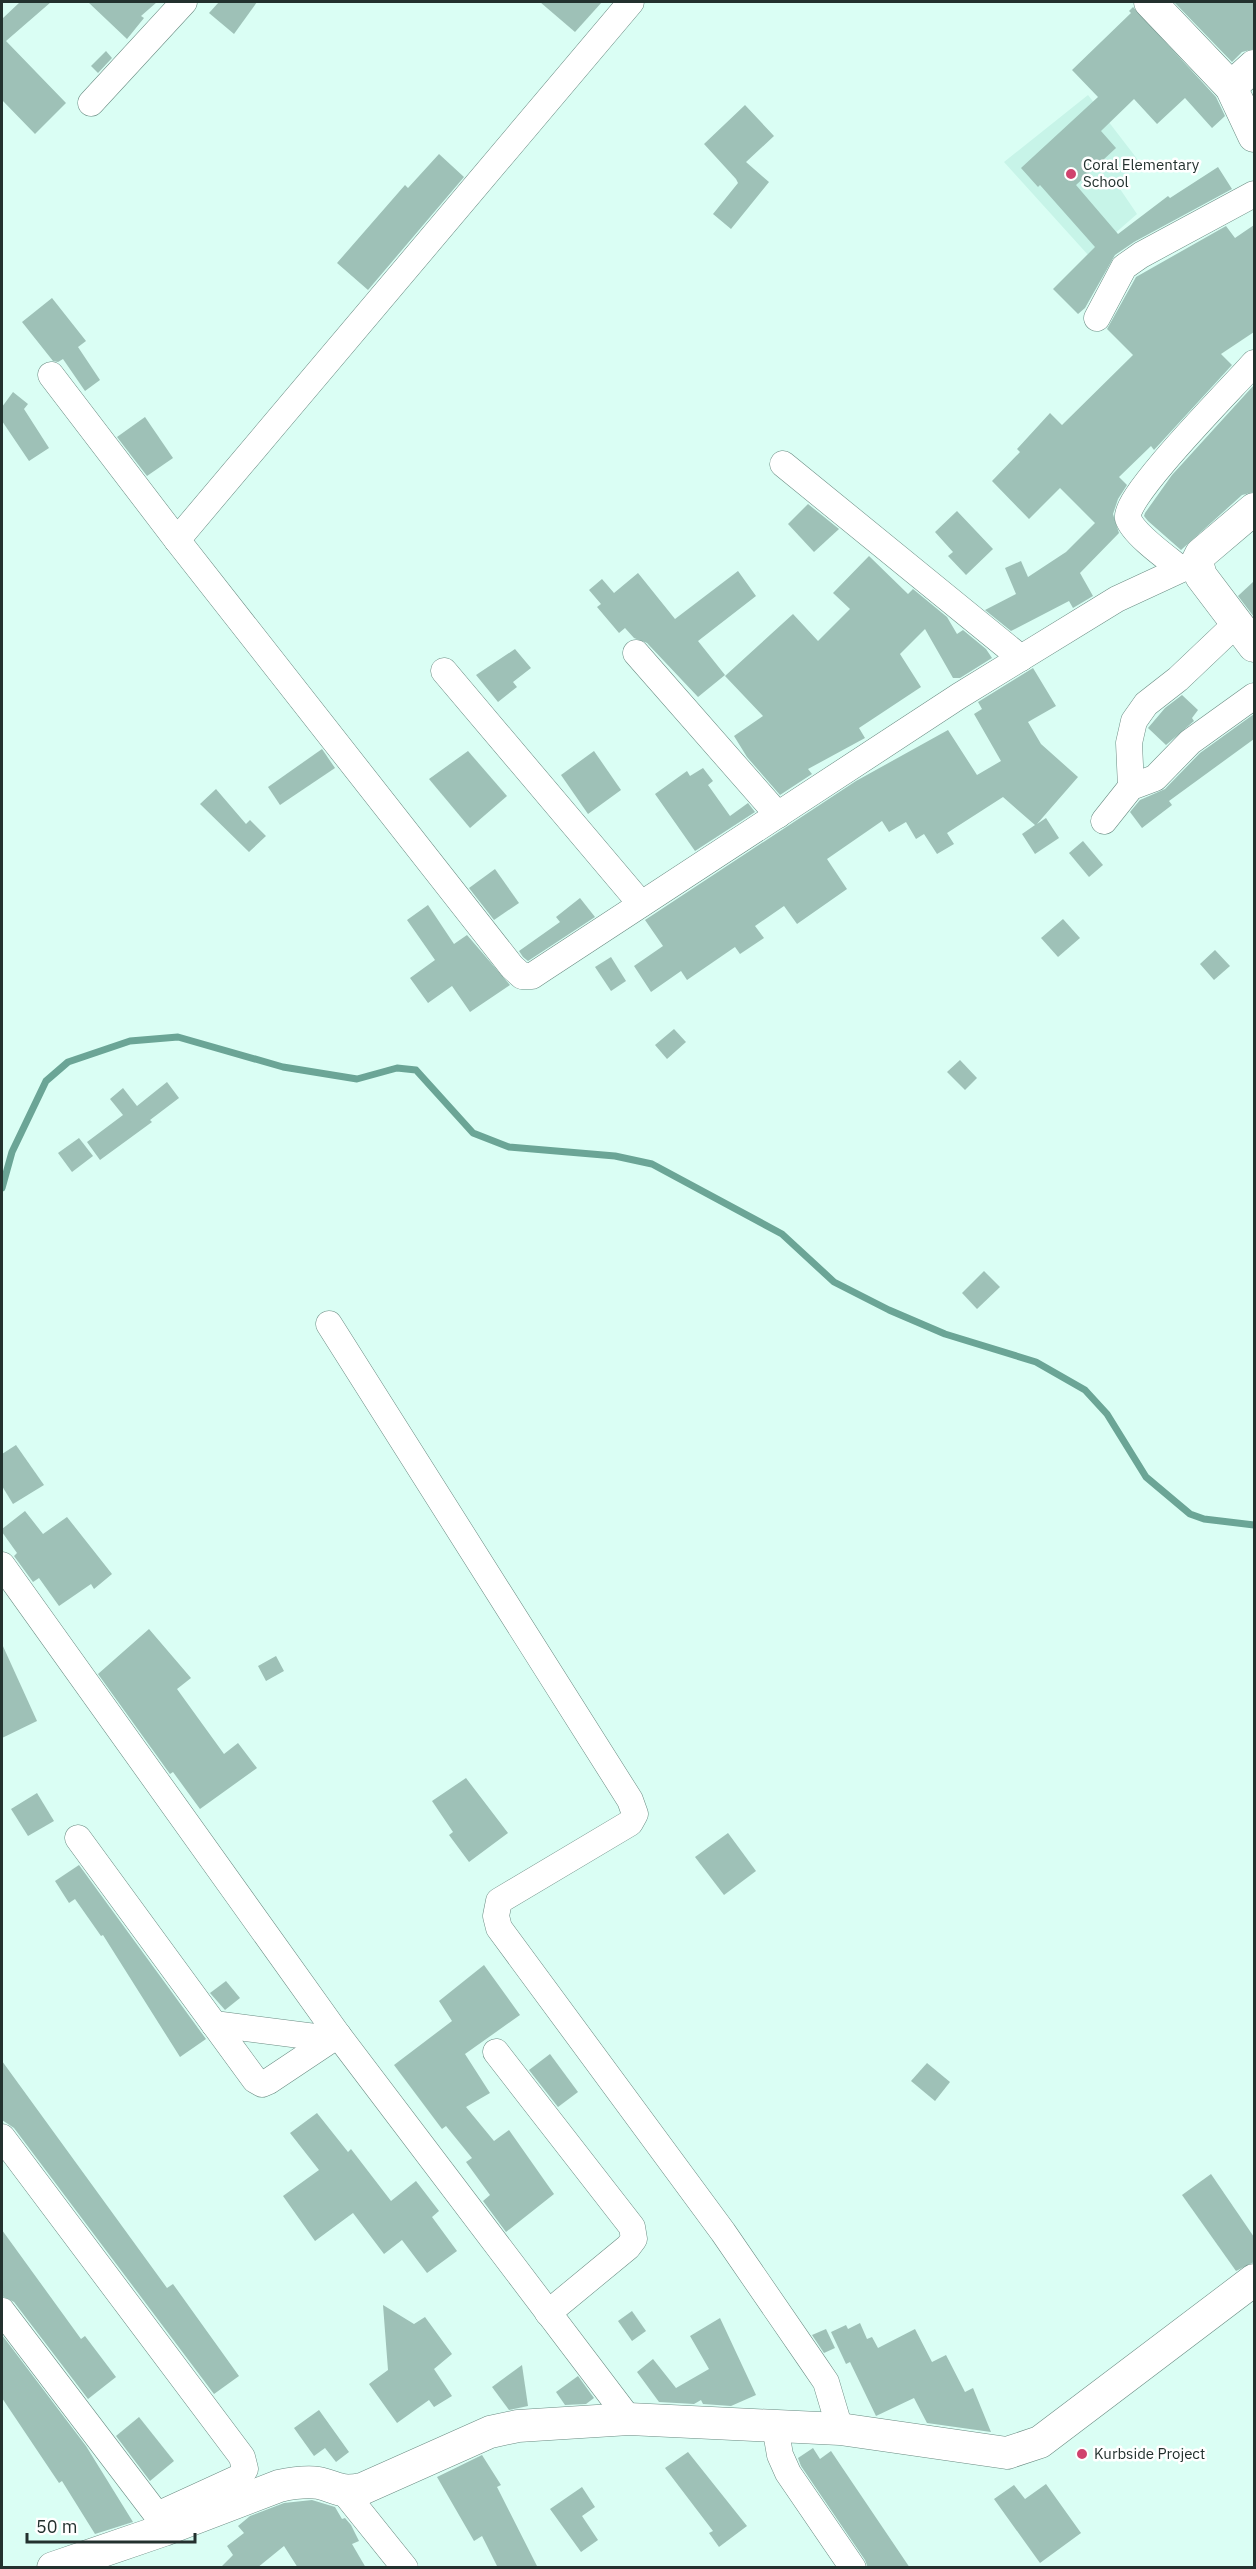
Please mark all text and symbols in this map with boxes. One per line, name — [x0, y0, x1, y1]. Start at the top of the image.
place label: Coral Elementary School — [1083, 155, 1200, 191]
marker: Coral Elementary School — [1064, 167, 1078, 181]
place label: Kurbside Project — [1094, 2444, 1205, 2463]
marker: Kurbside Project — [1075, 2447, 1089, 2461]
scale bar — [27, 2506, 195, 2544]
text: 50 m — [36, 2515, 78, 2538]

